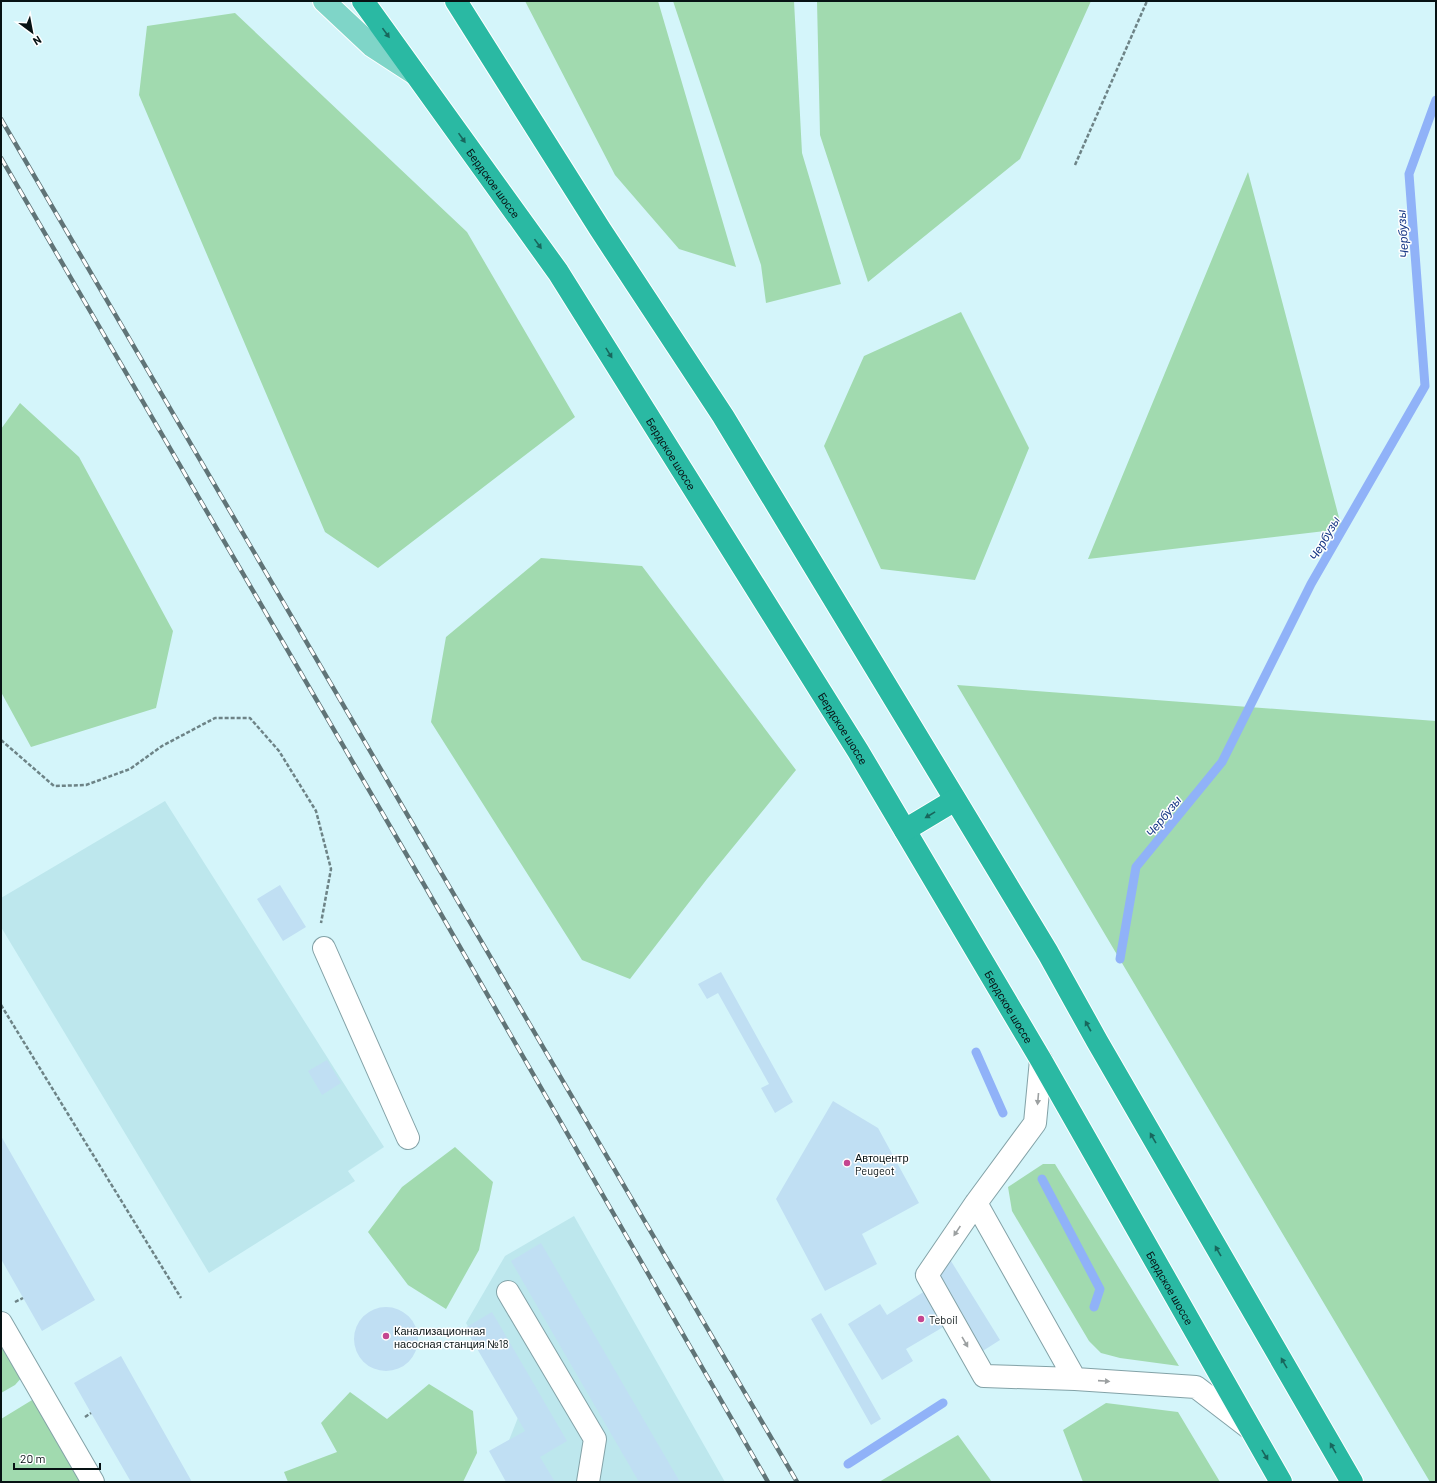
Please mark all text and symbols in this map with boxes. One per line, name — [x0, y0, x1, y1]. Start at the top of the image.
north arrow — [12, 12, 52, 52]
one-way arrow — [382, 27, 390, 38]
text: N — [31, 33, 44, 48]
one-way arrow — [458, 133, 466, 144]
street label: Бердское шоссе — [464, 145, 523, 220]
water label: Чербузы — [1393, 209, 1412, 259]
one-way arrow — [534, 239, 542, 249]
one-way arrow — [605, 347, 612, 359]
street label: Бердское шоссе — [644, 415, 699, 492]
water label: Чербузы — [1306, 513, 1343, 563]
street label: Бердское шоссе — [816, 690, 871, 767]
water label: Чербузы — [1142, 793, 1185, 840]
one-way arrow — [924, 811, 936, 818]
street label: Бердское шоссе — [983, 968, 1036, 1045]
one-way arrow — [1085, 1020, 1092, 1031]
one-way arrow — [1034, 1093, 1041, 1105]
one-way arrow — [1150, 1132, 1157, 1144]
place label: Автоцентр Peugeot — [855, 1151, 909, 1177]
marker: Автоцентр Peugeot — [842, 1158, 852, 1168]
one-way arrow — [953, 1226, 961, 1236]
one-way arrow — [1215, 1245, 1222, 1257]
street label: Бердское шоссе — [1144, 1248, 1197, 1327]
place label: Teboil — [929, 1313, 958, 1326]
marker: Teboil — [916, 1314, 926, 1324]
place label: Канализационная насосная станция №18 — [394, 1324, 509, 1350]
marker: Канализационная насосная станция №18 — [381, 1331, 391, 1341]
one-way arrow — [962, 1336, 969, 1348]
one-way arrow — [1280, 1357, 1287, 1369]
one-way arrow — [1098, 1377, 1110, 1384]
one-way arrow — [1329, 1442, 1336, 1454]
scale bar — [14, 1445, 100, 1471]
one-way arrow — [1261, 1449, 1268, 1461]
text: 20 m — [20, 1451, 46, 1465]

